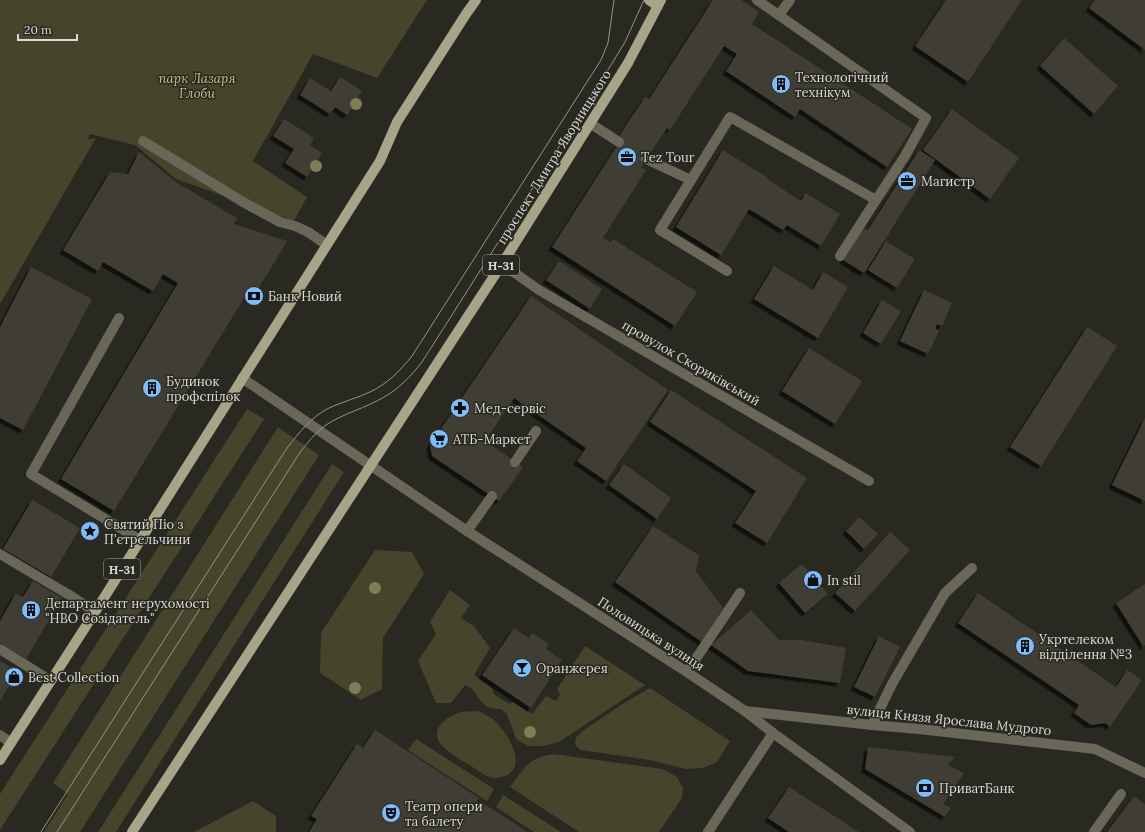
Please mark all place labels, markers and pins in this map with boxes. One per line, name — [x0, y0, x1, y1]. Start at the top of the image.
place label: Технологічний технікум — [795, 69, 889, 101]
building icon: Технологічний технікум — [770, 73, 792, 95]
office icon: Tez Tour — [616, 146, 638, 168]
place label: Tez Tour — [641, 149, 695, 166]
office icon: Магистр — [896, 170, 918, 192]
place label: Магистр — [921, 173, 975, 190]
bank icon: Банк Новий — [243, 285, 265, 307]
place label: Банк Новий — [268, 288, 342, 305]
place label: Будинок профспілок — [166, 373, 240, 405]
building icon: Будинок профспілок — [141, 377, 163, 399]
pharmacy icon: Мед-сервіс — [449, 397, 471, 419]
place label: Мед-сервіс — [474, 400, 546, 417]
supermarket icon: АТБ-Маркет — [428, 428, 450, 450]
place label: АТБ-Маркет — [452, 431, 531, 448]
place label: Святий Піо з П'єтрельчини — [104, 516, 191, 548]
place icon: Святий Піо з П'єтрельчини — [79, 520, 101, 542]
shop icon: In stil — [802, 569, 824, 591]
place label: In stil — [827, 572, 861, 589]
place label: Департамент нерухомості "НВО Созідатель" — [45, 595, 210, 627]
building icon: Департамент нерухомості "НВО Созідатель" — [20, 599, 42, 621]
place label: Укртелеком відділення №3 — [1038, 631, 1132, 663]
building icon: Укртелеком відділення №3 — [1014, 635, 1036, 657]
bar icon: Оранжерея — [511, 657, 533, 679]
place label: Оранжерея — [536, 660, 608, 677]
shop icon: Best Collection — [3, 666, 25, 688]
place label: Best Collection — [28, 669, 119, 686]
bank icon: ПриватБанк — [914, 777, 936, 799]
place label: ПриватБанк — [939, 780, 1015, 797]
place label: Театр опери та балету — [405, 798, 483, 830]
theatre icon: Театр опери та балету — [380, 802, 402, 824]

